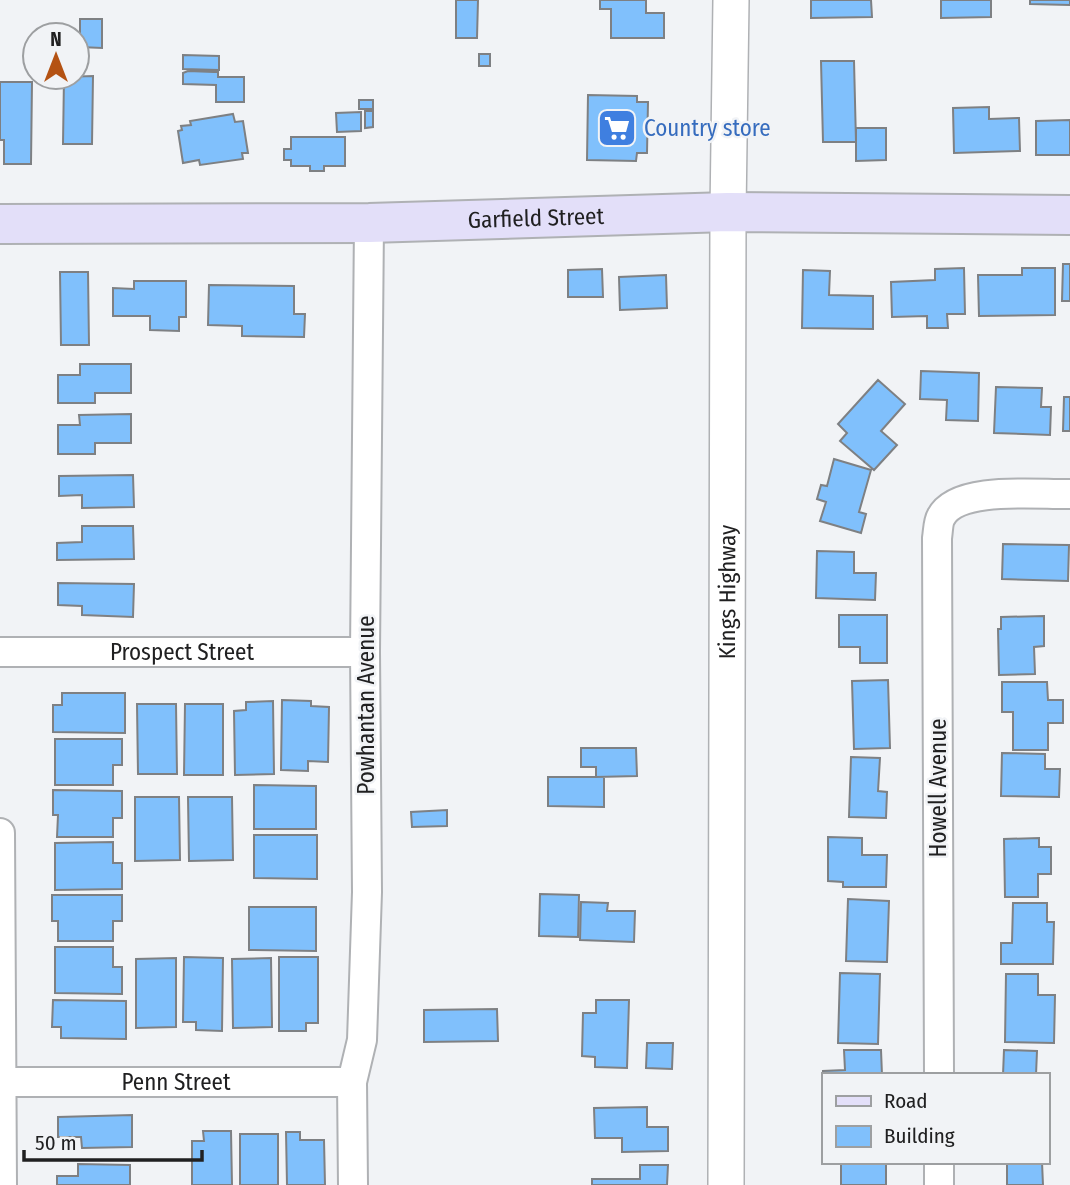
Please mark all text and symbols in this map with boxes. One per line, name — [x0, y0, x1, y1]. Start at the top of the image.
north arrow — [21, 21, 91, 91]
text: N — [50, 28, 62, 51]
supermarket icon: Country store — [596, 107, 638, 149]
place label: Country store — [644, 114, 771, 142]
street label: Garfield Street — [467, 202, 605, 234]
street label: Kings Highway — [713, 524, 741, 659]
street label: Powhantan Avenue — [352, 615, 380, 795]
street label: Prospect Street — [110, 638, 254, 666]
street label: Howell Avenue — [924, 718, 952, 858]
street label: Penn Street — [121, 1068, 231, 1096]
legend — [822, 1073, 1049, 1164]
text: Road — [884, 1088, 928, 1114]
scale bar — [24, 1118, 203, 1162]
text: Building — [884, 1123, 955, 1149]
text: 50 m — [35, 1130, 77, 1156]

